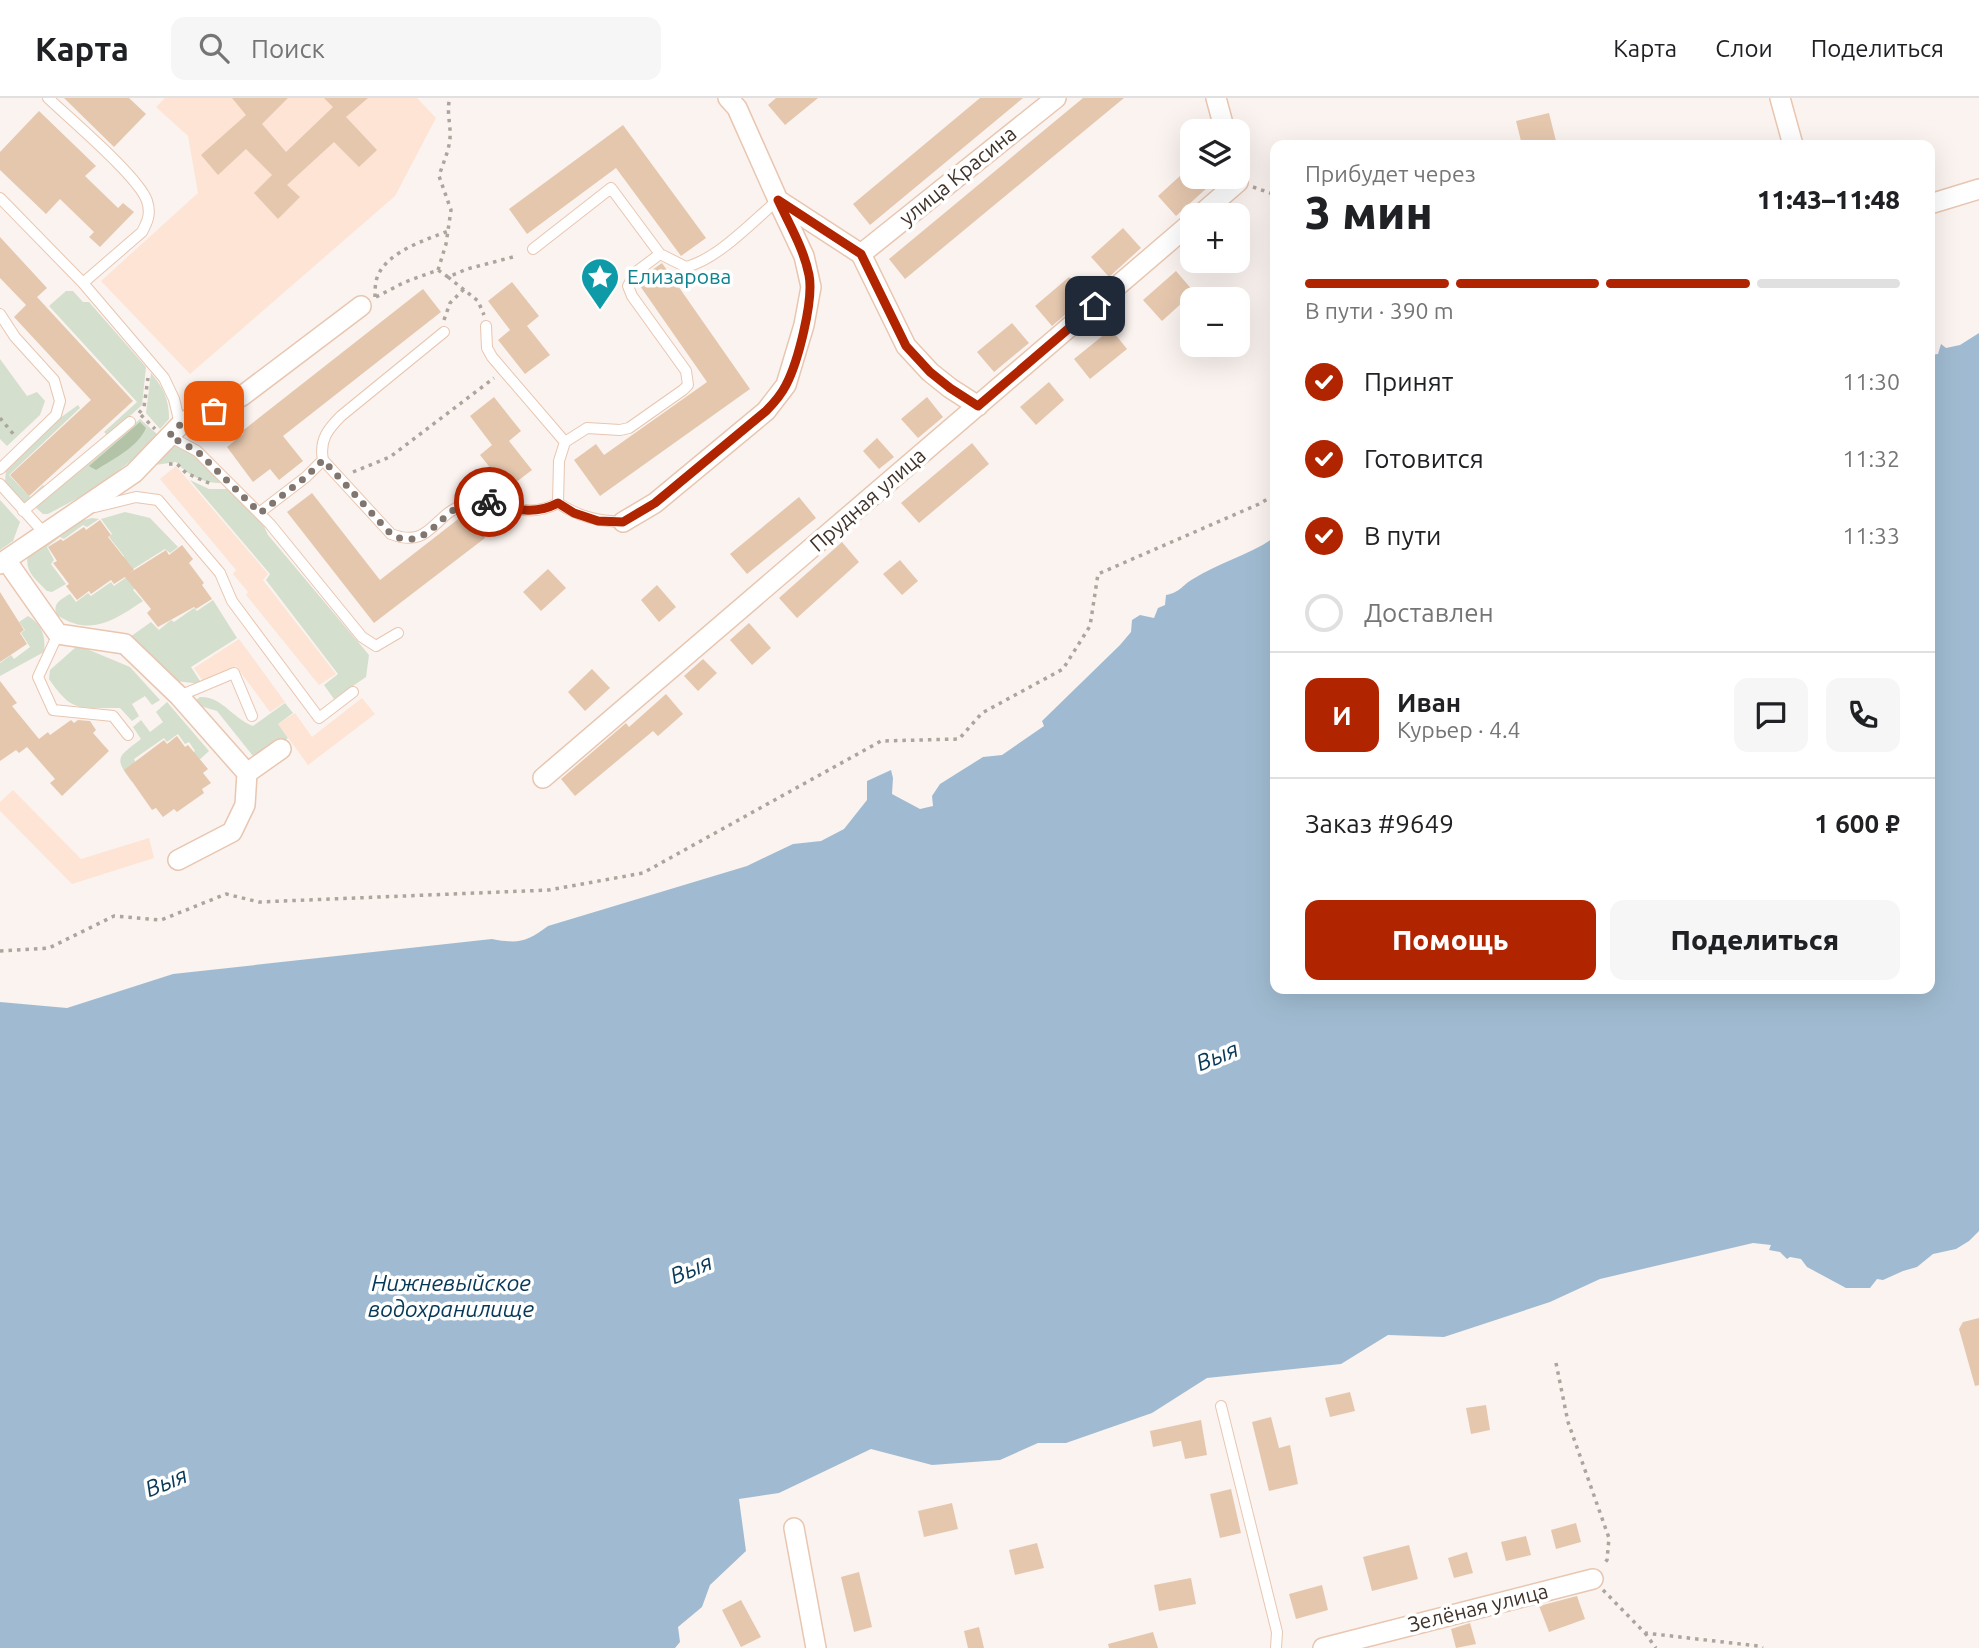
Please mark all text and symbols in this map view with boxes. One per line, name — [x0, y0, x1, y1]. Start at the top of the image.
search box — [171, 17, 661, 80]
icon: search — [195, 29, 233, 67]
text: Карта — [35, 30, 129, 67]
text: Поиск — [251, 34, 325, 63]
text: Карта — [1613, 35, 1677, 62]
text: Слои — [1715, 35, 1773, 62]
text: Поделиться — [1811, 35, 1944, 62]
map controls — [1180, 119, 1250, 357]
button: layers — [1180, 119, 1250, 189]
street label: улица Красина — [894, 121, 1021, 230]
text: Прибудет через — [1305, 161, 1476, 186]
text: 11:43–11:48 — [1757, 185, 1900, 214]
text: 3 мин — [1305, 186, 1433, 238]
button: + — [1180, 203, 1250, 273]
place icon: Елизарова — [579, 256, 621, 311]
place label: Елизарова — [627, 264, 731, 288]
pin — [1065, 276, 1125, 336]
icon: home — [1076, 287, 1114, 325]
button: − — [1180, 287, 1250, 357]
text: В пути · 390 m — [1305, 298, 1454, 323]
icon: check — [1305, 363, 1343, 401]
text: Принят — [1364, 367, 1453, 396]
text: 11:30 — [1842, 369, 1900, 394]
pin — [184, 381, 244, 441]
icon: bag — [195, 392, 233, 430]
icon: check — [1305, 440, 1343, 478]
street label: Прудная улица — [805, 442, 930, 556]
text: Готовится — [1364, 444, 1484, 473]
text: 11:32 — [1842, 446, 1900, 471]
courier — [454, 467, 524, 537]
icon: bike — [470, 483, 508, 521]
icon: check — [1305, 517, 1343, 555]
text: В пути — [1364, 521, 1441, 550]
text: 11:33 — [1842, 523, 1900, 548]
text: Доставлен — [1364, 598, 1494, 627]
button: chat — [1734, 678, 1808, 752]
button: phone — [1826, 678, 1900, 752]
text: Иван — [1397, 688, 1461, 717]
text: И — [1332, 701, 1352, 730]
text: Курьер · 4.4 — [1397, 717, 1521, 742]
text: Заказ #9649 — [1305, 809, 1454, 838]
text: 1 600 ₽ — [1814, 809, 1900, 838]
button: Помощь — [1305, 900, 1596, 980]
button: Поделиться — [1610, 900, 1900, 980]
water label: Выя — [1192, 1036, 1242, 1075]
water label: Выя — [666, 1249, 716, 1288]
water label: Нижневыйское водохранилище — [368, 1270, 534, 1321]
water label: Выя — [141, 1462, 191, 1501]
street label: Зелёная улица — [1405, 1578, 1550, 1636]

